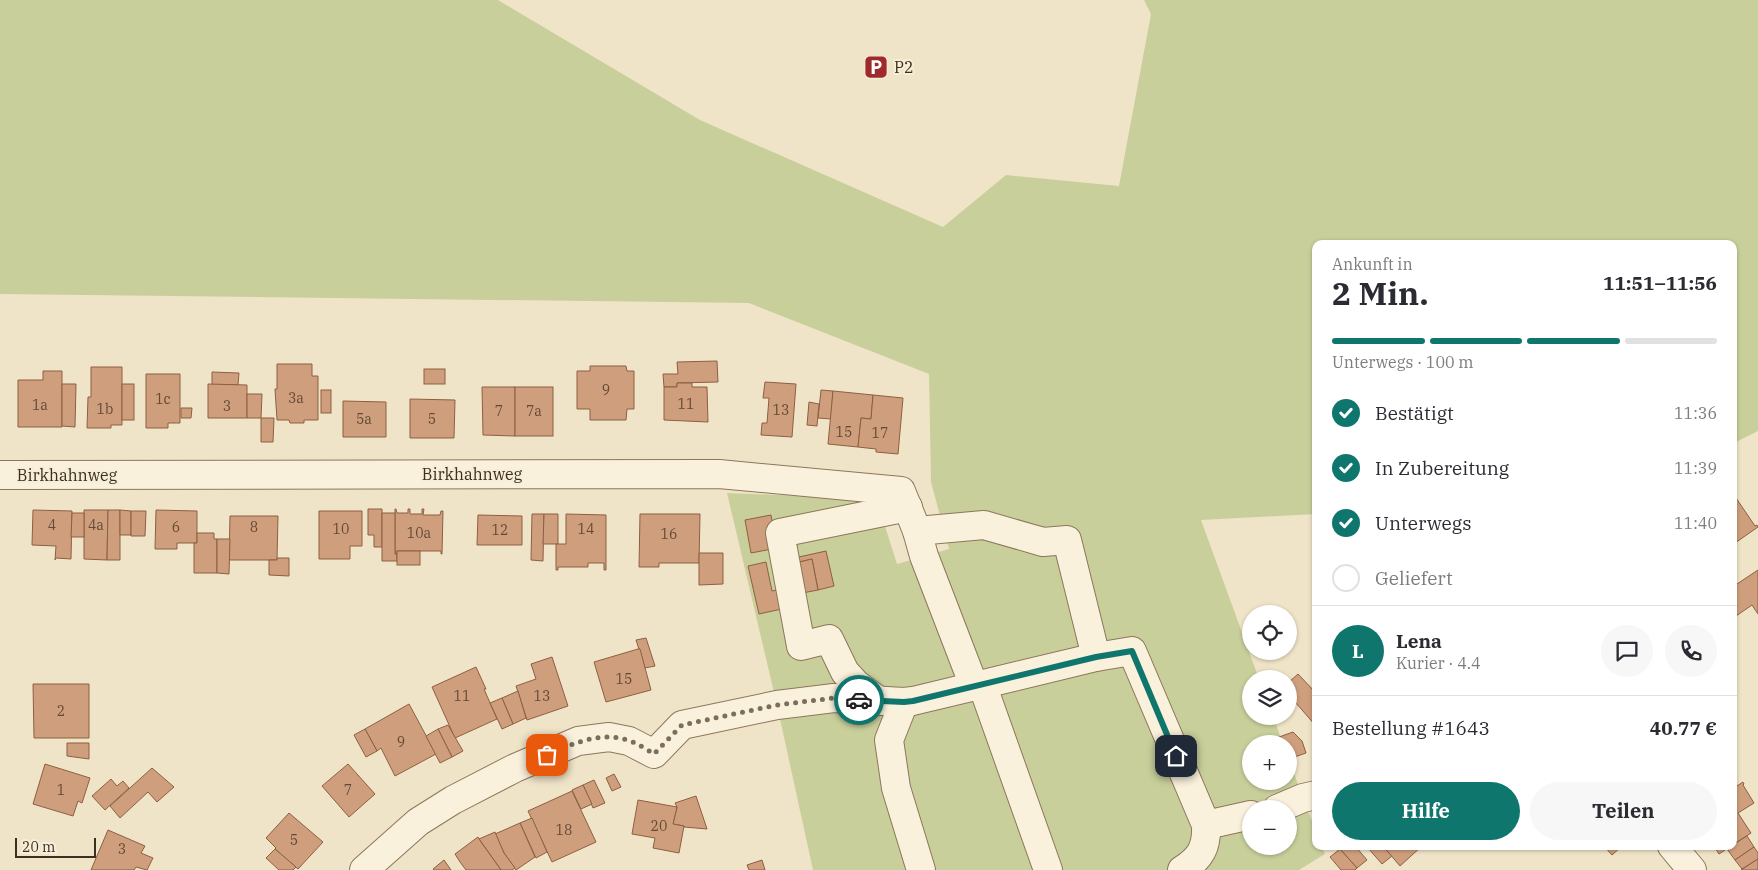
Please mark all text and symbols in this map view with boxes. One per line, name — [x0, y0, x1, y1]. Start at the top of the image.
parking icon: P2 — [863, 54, 889, 80]
place label: P2 — [894, 57, 914, 77]
text: Ankunft in — [1332, 254, 1413, 274]
text: 11:51–11:56 — [1603, 271, 1717, 295]
text: 2 Min. — [1332, 272, 1429, 314]
text: Unterwegs · 100 m — [1332, 352, 1474, 372]
house number: 9 — [602, 381, 610, 399]
house number: 3a — [288, 389, 304, 407]
house number: 1c — [155, 390, 171, 408]
house number: 11 — [678, 395, 694, 413]
house number: 1a — [32, 396, 48, 414]
house number: 3 — [223, 397, 231, 415]
icon: check — [1332, 399, 1360, 427]
house number: 1b — [97, 400, 113, 418]
house number: 13 — [773, 401, 789, 419]
text: Bestätigt — [1375, 401, 1454, 425]
house number: 7 — [495, 402, 503, 420]
house number: 7a — [526, 402, 542, 420]
text: 11:36 — [1674, 403, 1717, 423]
house number: 5a — [356, 410, 372, 428]
house number: 5 — [428, 410, 436, 428]
house number: 15 — [836, 423, 852, 441]
house number: 17 — [872, 424, 888, 442]
icon: check — [1332, 454, 1360, 482]
text: In Zubereitung — [1375, 456, 1509, 480]
text: 11:39 — [1674, 458, 1717, 478]
street label: Birkhahnweg — [422, 464, 523, 484]
street label: Birkhahnweg — [17, 465, 118, 485]
icon: check — [1332, 509, 1360, 537]
text: Unterwegs — [1375, 511, 1471, 535]
text: 11:40 — [1674, 513, 1717, 533]
house number: 4 — [48, 516, 56, 534]
house number: 4a — [88, 516, 104, 534]
house number: 6 — [172, 518, 180, 536]
house number: 8 — [250, 518, 258, 536]
house number: 10 — [333, 520, 349, 538]
house number: 14 — [578, 520, 594, 538]
house number: 12 — [492, 521, 508, 539]
house number: 10a — [407, 524, 432, 542]
house number: 16 — [661, 525, 677, 543]
text: Geliefert — [1375, 566, 1453, 590]
map controls — [1242, 605, 1297, 855]
button: locate — [1242, 605, 1297, 660]
button: chat — [1601, 625, 1653, 677]
button: phone — [1665, 625, 1717, 677]
text: Lena — [1396, 629, 1442, 653]
text: L — [1352, 639, 1364, 663]
text: Kurier · 4.4 — [1396, 653, 1481, 673]
house number: 15 — [616, 670, 632, 688]
button: layers — [1242, 670, 1297, 725]
courier — [834, 675, 884, 725]
icon: car — [845, 686, 873, 714]
house number: 11 — [454, 687, 470, 705]
house number: 13 — [534, 687, 550, 705]
house number: 2 — [57, 702, 65, 720]
text: Bestellung #1643 — [1332, 716, 1490, 740]
text: 40.77 € — [1650, 716, 1717, 740]
house number: 9 — [397, 733, 405, 751]
pin — [526, 734, 568, 776]
pin — [1155, 735, 1197, 777]
button: + — [1242, 735, 1297, 790]
icon: bag — [533, 741, 561, 769]
icon: home — [1162, 742, 1190, 770]
house number: 1 — [57, 781, 65, 799]
house number: 7 — [344, 781, 352, 799]
button: Hilfe — [1332, 782, 1520, 840]
button: Teilen — [1530, 782, 1717, 840]
button: − — [1242, 800, 1297, 855]
house number: 20 — [651, 817, 667, 835]
house number: 18 — [556, 821, 572, 839]
house number: 5 — [290, 831, 298, 849]
scale bar — [15, 835, 96, 858]
text: 20 m — [22, 838, 55, 856]
house number: 3 — [118, 840, 126, 858]

